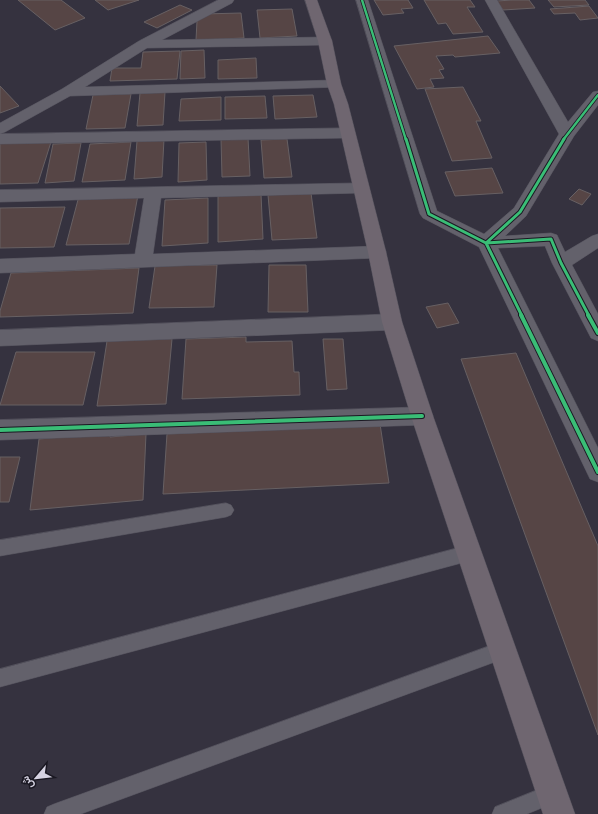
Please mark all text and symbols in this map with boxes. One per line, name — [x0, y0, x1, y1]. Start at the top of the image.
north arrow — [16, 758, 56, 798]
text: ش — [19, 774, 36, 791]

